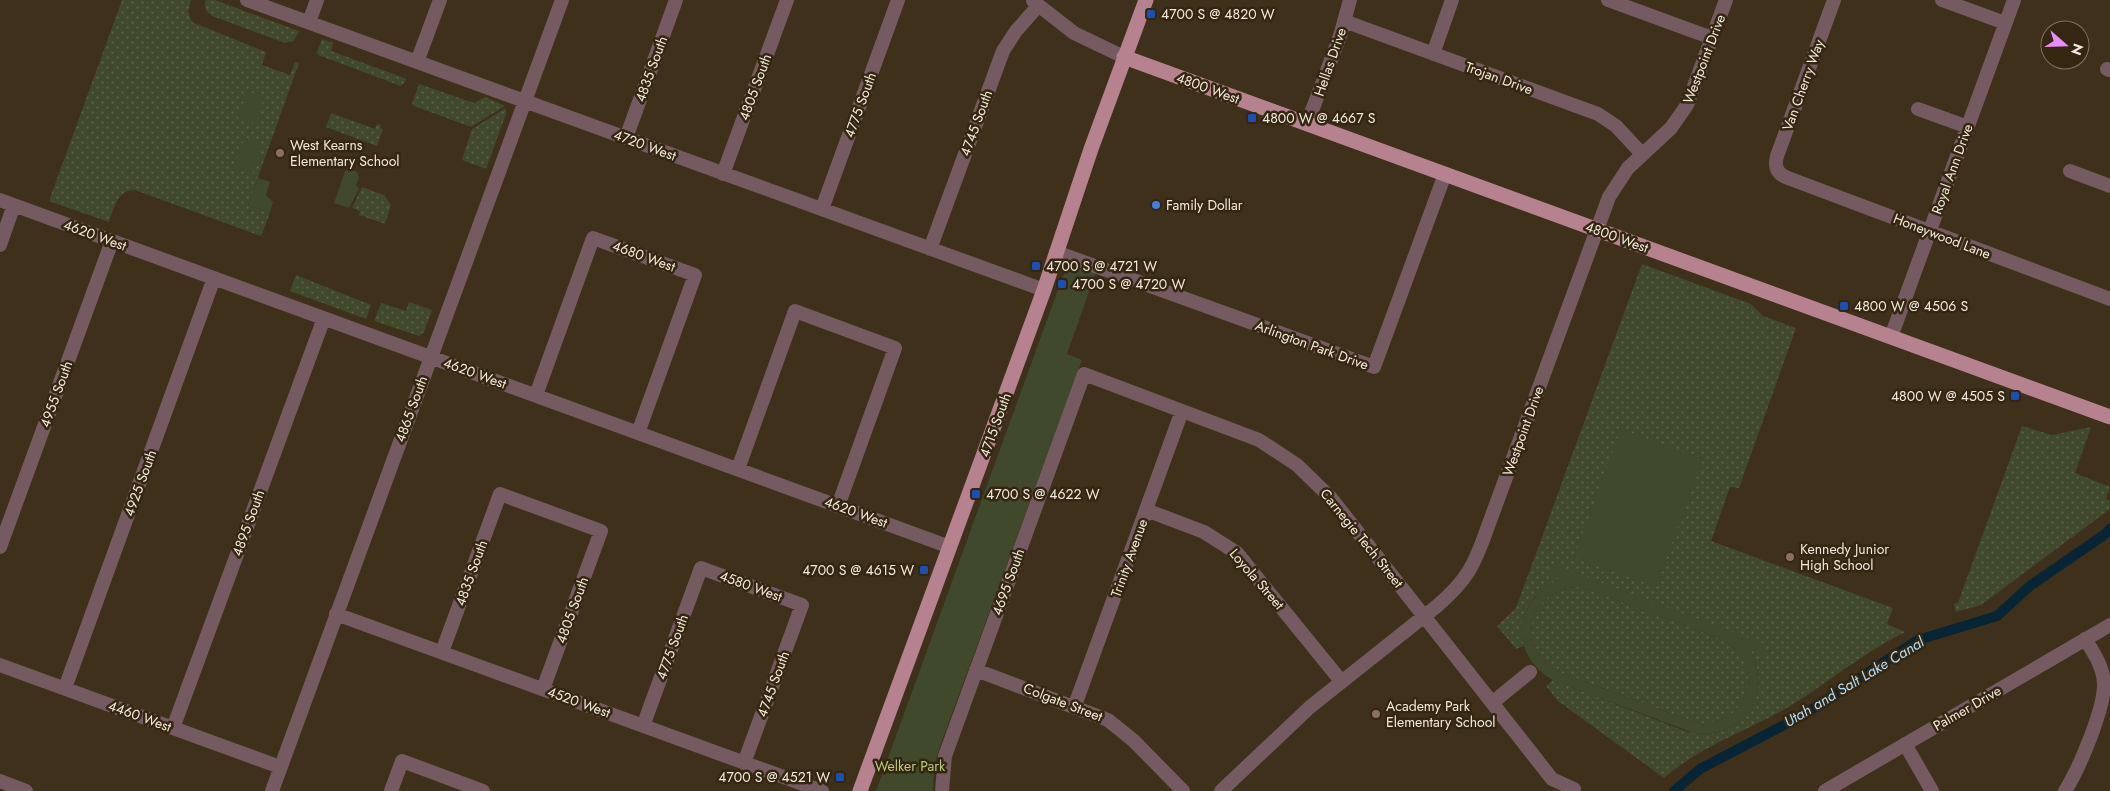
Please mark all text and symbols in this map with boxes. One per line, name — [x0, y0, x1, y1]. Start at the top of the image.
place label: 4700 S @ 4820 W — [1161, 4, 1275, 24]
marker: 4700 S @ 4820 W — [1145, 8, 1157, 20]
street label: Westpoint Drive — [1678, 11, 1730, 107]
north arrow — [2040, 20, 2090, 70]
street label: Hellas Drive — [1309, 25, 1351, 99]
street label: 4835 South — [630, 33, 672, 105]
street label: Van Cherry Way — [1777, 36, 1829, 134]
text: N — [2066, 41, 2089, 58]
street label: 4805 South — [734, 51, 776, 123]
street label: Trojan Drive — [1462, 57, 1536, 99]
street label: 4800 West — [1174, 67, 1243, 109]
street label: 4775 South — [839, 69, 881, 141]
street label: 4745 South — [955, 87, 997, 159]
place label: 4800 W @ 4667 S — [1262, 108, 1376, 128]
marker: 4800 W @ 4667 S — [1246, 112, 1258, 124]
street label: Royal Ann Drive — [1926, 121, 1978, 217]
street label: 4720 West — [611, 124, 680, 166]
place label: West Kearns Elementary School — [290, 135, 400, 171]
marker: West Kearns Elementary School — [274, 147, 286, 159]
place label: Family Dollar — [1166, 195, 1243, 215]
marker: Family Dollar — [1150, 199, 1162, 211]
street label: Honeywood Lane — [1890, 208, 1994, 264]
street label: 4620 West — [61, 214, 130, 256]
street label: 4800 West — [1583, 216, 1652, 258]
street label: 4680 West — [610, 235, 679, 277]
place label: 4700 S @ 4721 W — [1046, 256, 1157, 276]
marker: 4700 S @ 4721 W — [1030, 260, 1042, 272]
place label: 4700 S @ 4720 W — [1072, 274, 1185, 294]
marker: 4700 S @ 4720 W — [1056, 278, 1068, 290]
place label: 4800 W @ 4506 S — [1854, 296, 1969, 316]
marker: 4800 W @ 4506 S — [1838, 300, 1850, 312]
street label: Arlington Park Drive — [1253, 315, 1371, 375]
street label: 4620 West — [441, 352, 510, 394]
street label: 4955 South — [35, 358, 77, 430]
street label: 4865 South — [390, 373, 432, 445]
street label: Westpoint Drive — [1497, 383, 1549, 479]
place label: 4800 W @ 4505 S — [1891, 386, 2005, 406]
street label: 4715 South — [974, 390, 1016, 460]
marker: 4800 W @ 4505 S — [2009, 390, 2021, 402]
street label: 4925 South — [119, 447, 161, 519]
place label: 4700 S @ 4622 W — [986, 484, 1100, 504]
street label: Carnegie Tech Street — [1316, 484, 1409, 592]
street label: 4895 South — [227, 487, 269, 559]
marker: 4700 S @ 4622 W — [970, 488, 982, 500]
street label: 4620 West — [822, 491, 891, 533]
street label: Trinity Avenue — [1106, 516, 1152, 600]
street label: 4835 South — [450, 537, 492, 609]
place label: Kennedy Junior High School — [1800, 539, 1889, 575]
street label: Loyola Street — [1225, 544, 1290, 614]
street label: 4695 South — [987, 546, 1029, 618]
marker: Kennedy Junior High School — [1784, 551, 1796, 563]
place label: 4700 S @ 4615 W — [802, 560, 914, 580]
marker: 4700 S @ 4615 W — [918, 564, 930, 576]
street label: 4580 West — [717, 565, 786, 607]
street label: 4805 South — [551, 574, 593, 646]
street label: 4775 South — [651, 611, 693, 683]
water label: Utah and Salt Lake Canal — [1780, 631, 1929, 733]
street label: 4745 South — [752, 648, 794, 720]
street label: Colgate Street — [1021, 678, 1106, 726]
street label: Palmer Drive — [1929, 680, 2005, 736]
street label: 4520 West — [545, 681, 614, 723]
street label: 4460 West — [106, 695, 175, 737]
place label: Academy Park Elementary School — [1386, 696, 1496, 732]
marker: Academy Park Elementary School — [1370, 708, 1382, 720]
park label: Welker Park — [875, 756, 946, 776]
place label: 4700 S @ 4521 W — [718, 767, 830, 787]
marker: 4700 S @ 4521 W — [834, 771, 846, 783]

